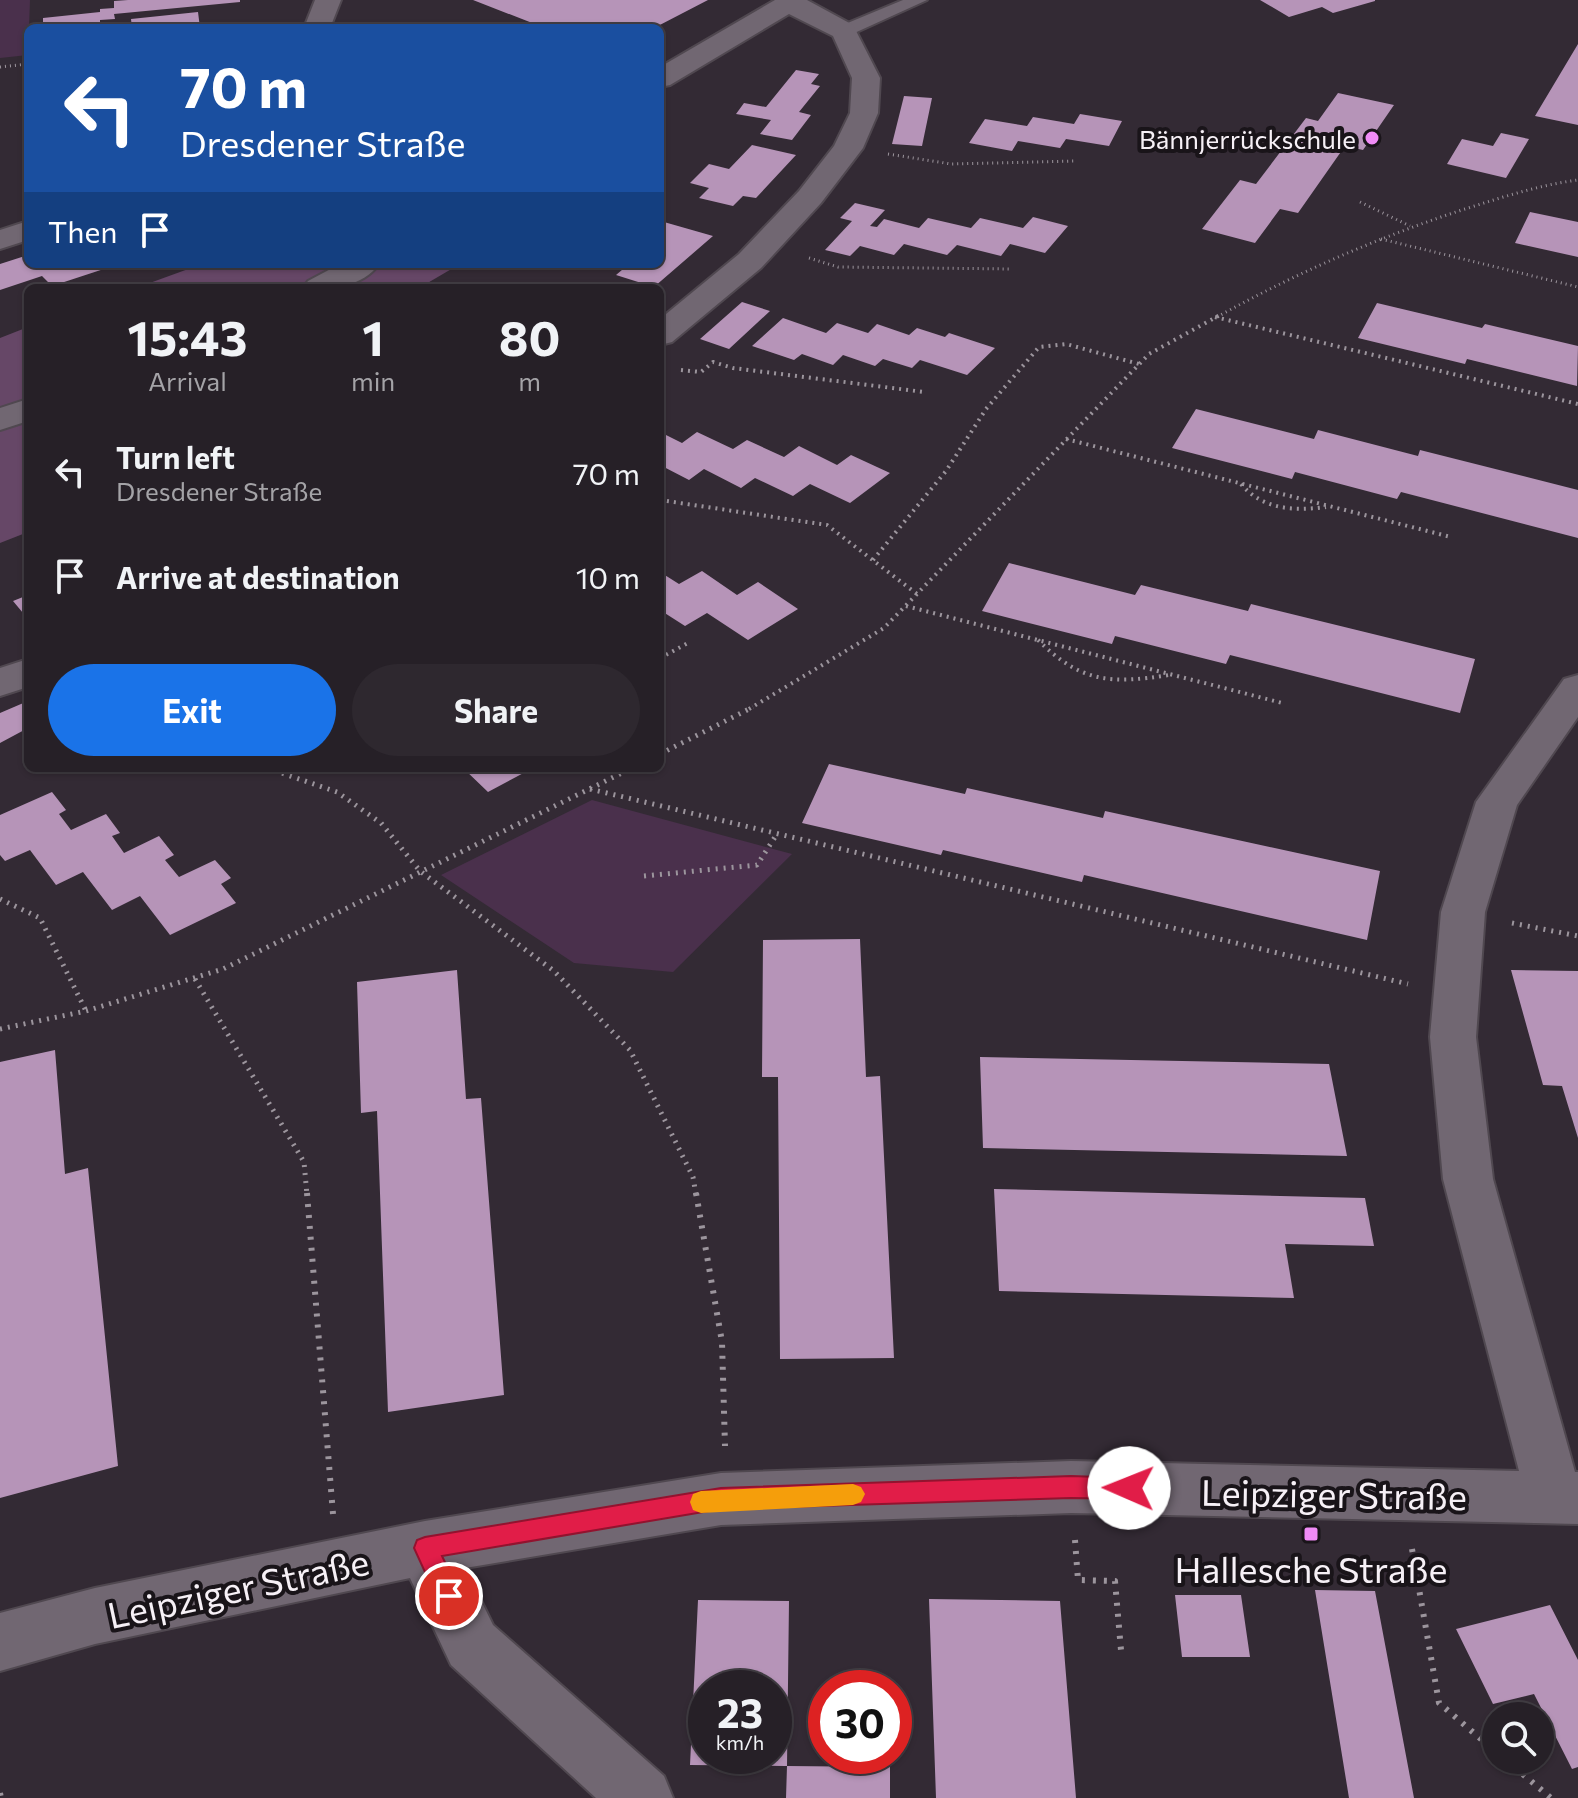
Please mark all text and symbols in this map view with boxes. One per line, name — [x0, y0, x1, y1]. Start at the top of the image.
text: 70 m — [180, 51, 307, 120]
icon: left — [48, 56, 152, 160]
text: Dresdener Straße — [180, 120, 466, 164]
place label: Bännjerrückschule — [1139, 123, 1356, 154]
marker: Bännjerrückschule — [1363, 129, 1381, 147]
icon: arrive — [133, 208, 177, 252]
text: Then — [48, 212, 117, 249]
text: 15:43 — [128, 307, 247, 366]
text: 1 — [362, 307, 384, 366]
text: 80 — [499, 307, 560, 366]
text: Arrival — [148, 365, 227, 396]
text: min — [351, 365, 395, 396]
text: m — [518, 365, 541, 396]
text: Turn left — [116, 438, 235, 475]
icon: left — [48, 450, 92, 494]
text: 70 m — [573, 454, 640, 491]
text: Dresdener Straße — [116, 475, 322, 506]
icon: arrive — [48, 554, 92, 598]
text: Arrive at destination — [116, 558, 400, 595]
text: 10 m — [576, 558, 640, 595]
button: Exit — [48, 664, 336, 756]
button: Share — [352, 664, 640, 756]
position arrow — [1087, 1446, 1171, 1530]
street label: Leipziger Straße — [1201, 1469, 1467, 1517]
marker: Hallesche Straße — [1302, 1525, 1320, 1543]
street label: Leipziger Straße — [103, 1538, 373, 1636]
place label: Hallesche Straße — [1175, 1546, 1447, 1590]
pin — [415, 1562, 483, 1630]
icon: arrive — [427, 1574, 471, 1618]
speed limit sign: 30 — [808, 1670, 912, 1774]
text: 23 — [717, 1687, 763, 1736]
map controls — [1482, 1702, 1554, 1774]
button: search — [1482, 1702, 1554, 1774]
text: km/h — [716, 1730, 764, 1754]

